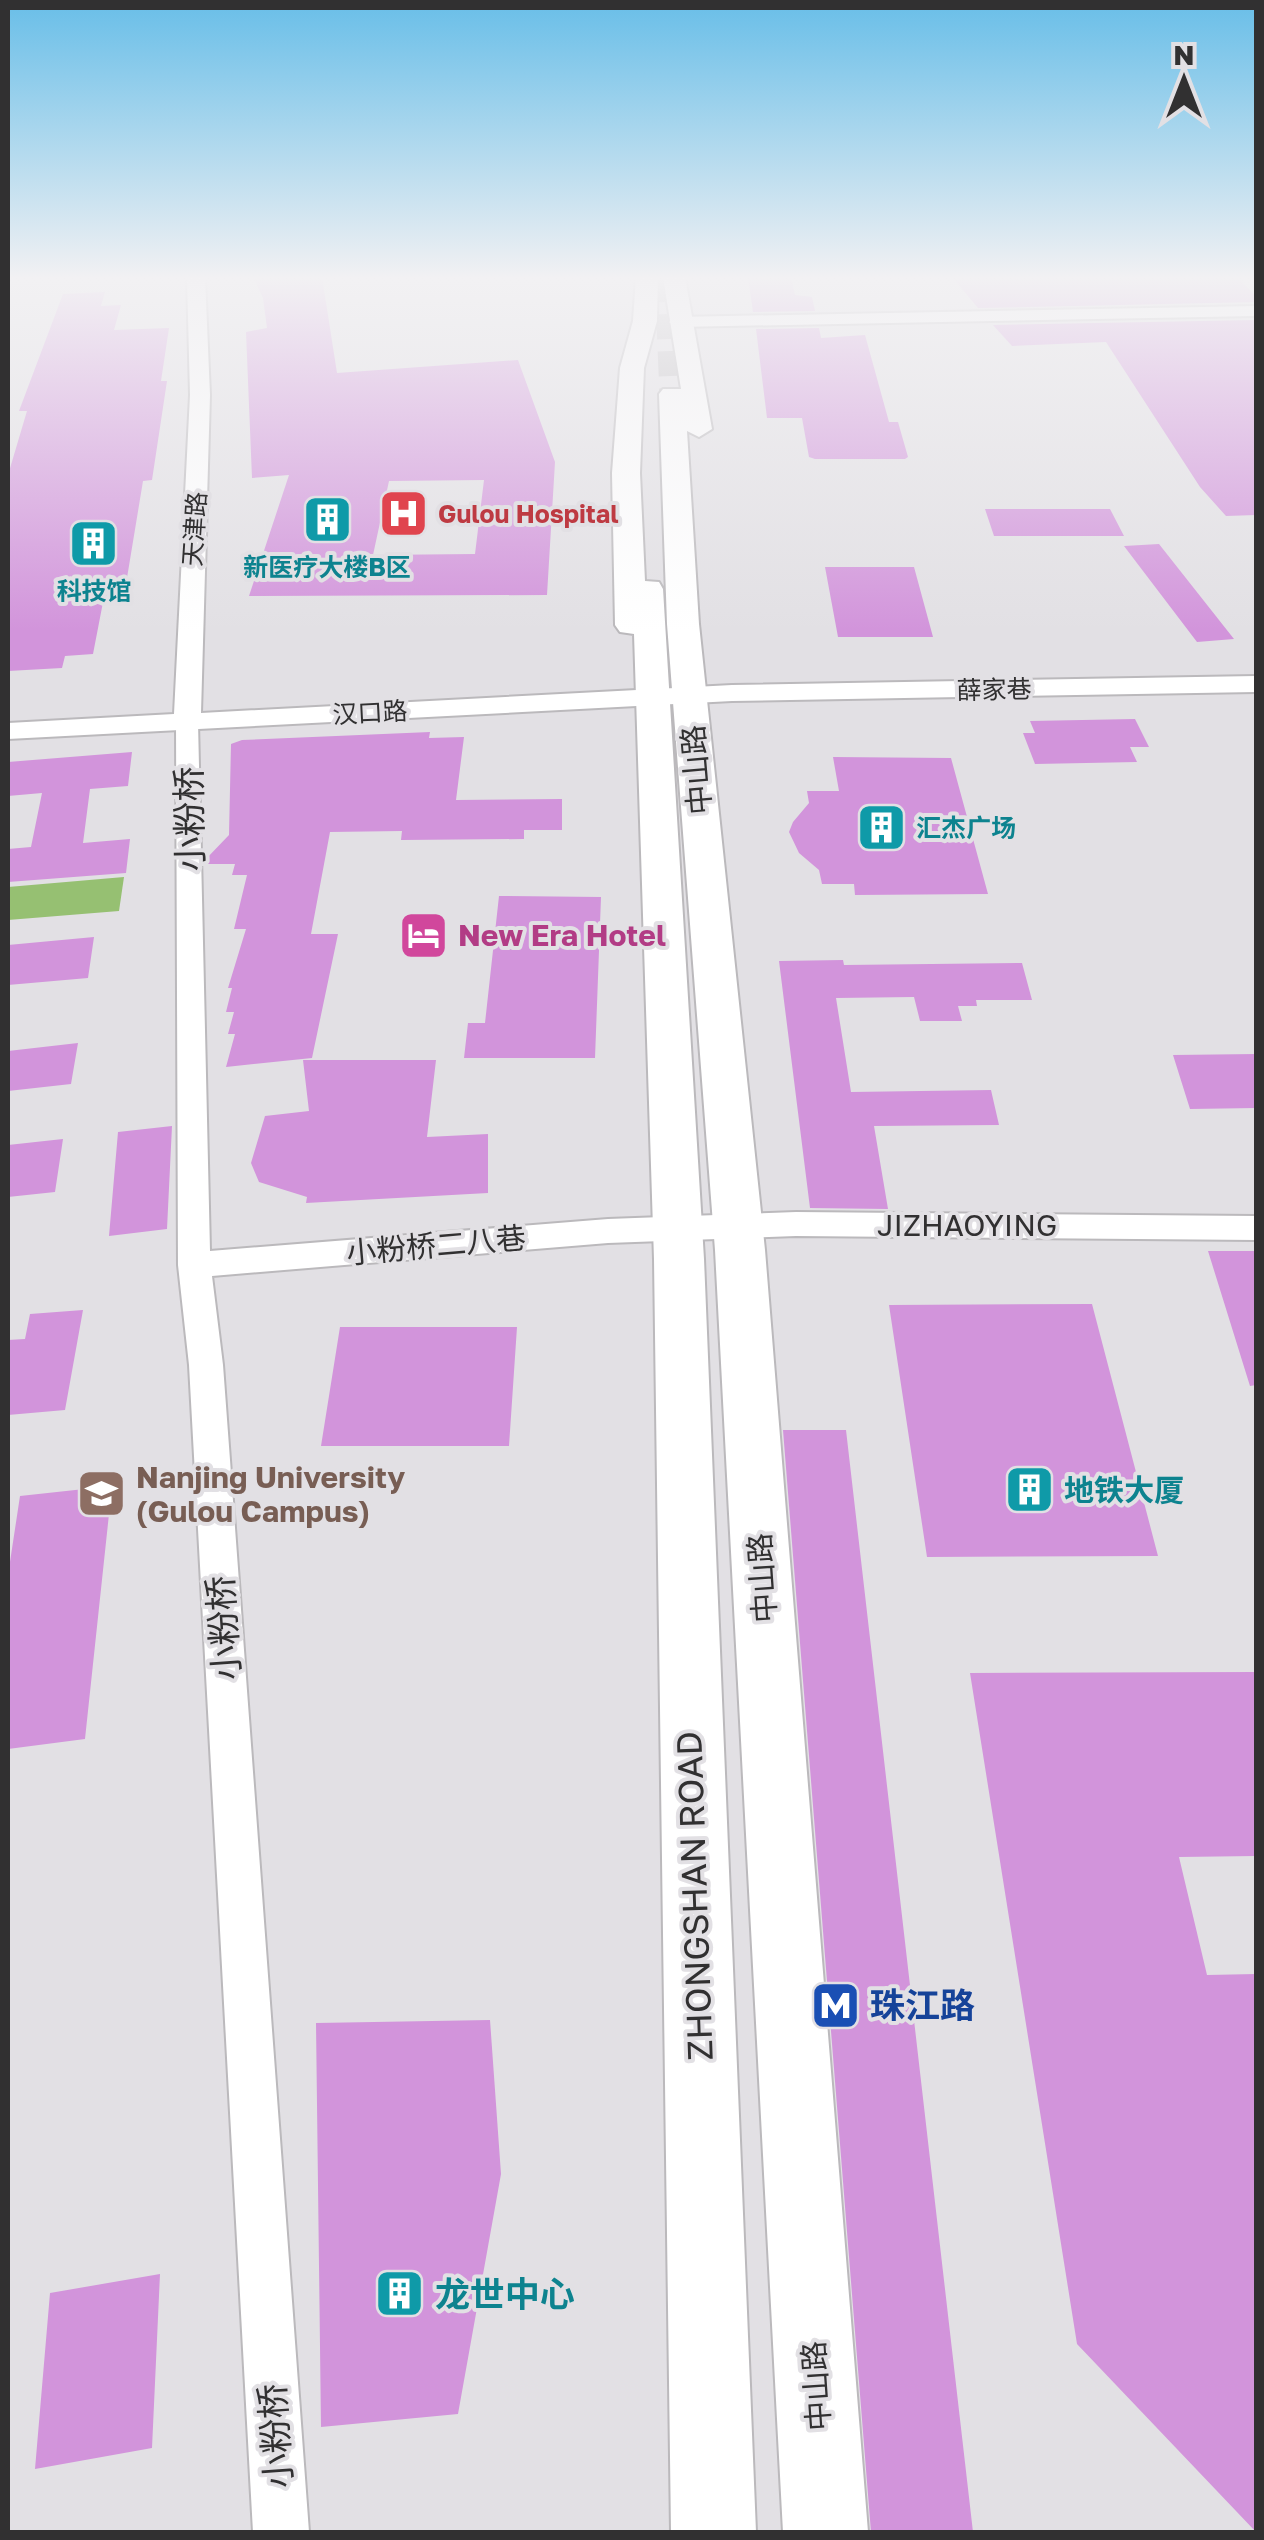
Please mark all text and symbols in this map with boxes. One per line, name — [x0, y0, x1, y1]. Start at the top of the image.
north arrow — [1134, 30, 1234, 130]
text: N — [1173, 38, 1195, 71]
hospital icon: Gulou Hospital — [377, 487, 429, 539]
street label: 天津路 — [176, 491, 212, 567]
building icon: 新医疗大楼B区 — [301, 494, 353, 546]
place label: Gulou Hospital — [438, 498, 619, 529]
building icon: 科技馆 — [68, 518, 120, 570]
place label: 新医疗大楼B区 — [243, 551, 411, 582]
place label: 科技馆 — [56, 575, 132, 606]
street label: 薛家巷 — [956, 673, 1032, 705]
street label: 汉口路 — [332, 695, 408, 729]
street label: 中山路 — [674, 724, 718, 816]
street label: 小粉桥 — [167, 766, 211, 872]
building icon: 汇杰广场 — [855, 801, 907, 853]
place label: 汇杰广场 — [916, 812, 1016, 843]
hotel icon: New Era Hotel — [397, 909, 449, 961]
place label: New Era Hotel — [458, 917, 666, 953]
street label: JIZHAOYING — [877, 1207, 1057, 1243]
street label: 小粉桥二八巷 — [345, 1219, 527, 1271]
place label: Nanjing University (Gulou Campus) — [136, 1459, 405, 1529]
building icon: 地铁大厦 — [1003, 1464, 1055, 1516]
school or university icon: Nanjing University (Gulou Campus) — [75, 1468, 127, 1520]
place label: 地铁大厦 — [1064, 1472, 1184, 1508]
street label: 中山路 — [741, 1532, 783, 1624]
street label: 小粉桥 — [198, 1574, 248, 1682]
street label: ZHONGSHAN ROAD — [667, 1731, 721, 2061]
metro station icon: 珠江路 — [809, 1979, 861, 2031]
place label: 珠江路 — [870, 1984, 975, 2026]
building icon: 龙世中心 — [374, 2268, 426, 2320]
place label: 龙世中心 — [435, 2273, 575, 2315]
street label: 中山路 — [795, 2340, 837, 2432]
street label: 小粉桥 — [250, 2382, 300, 2490]

